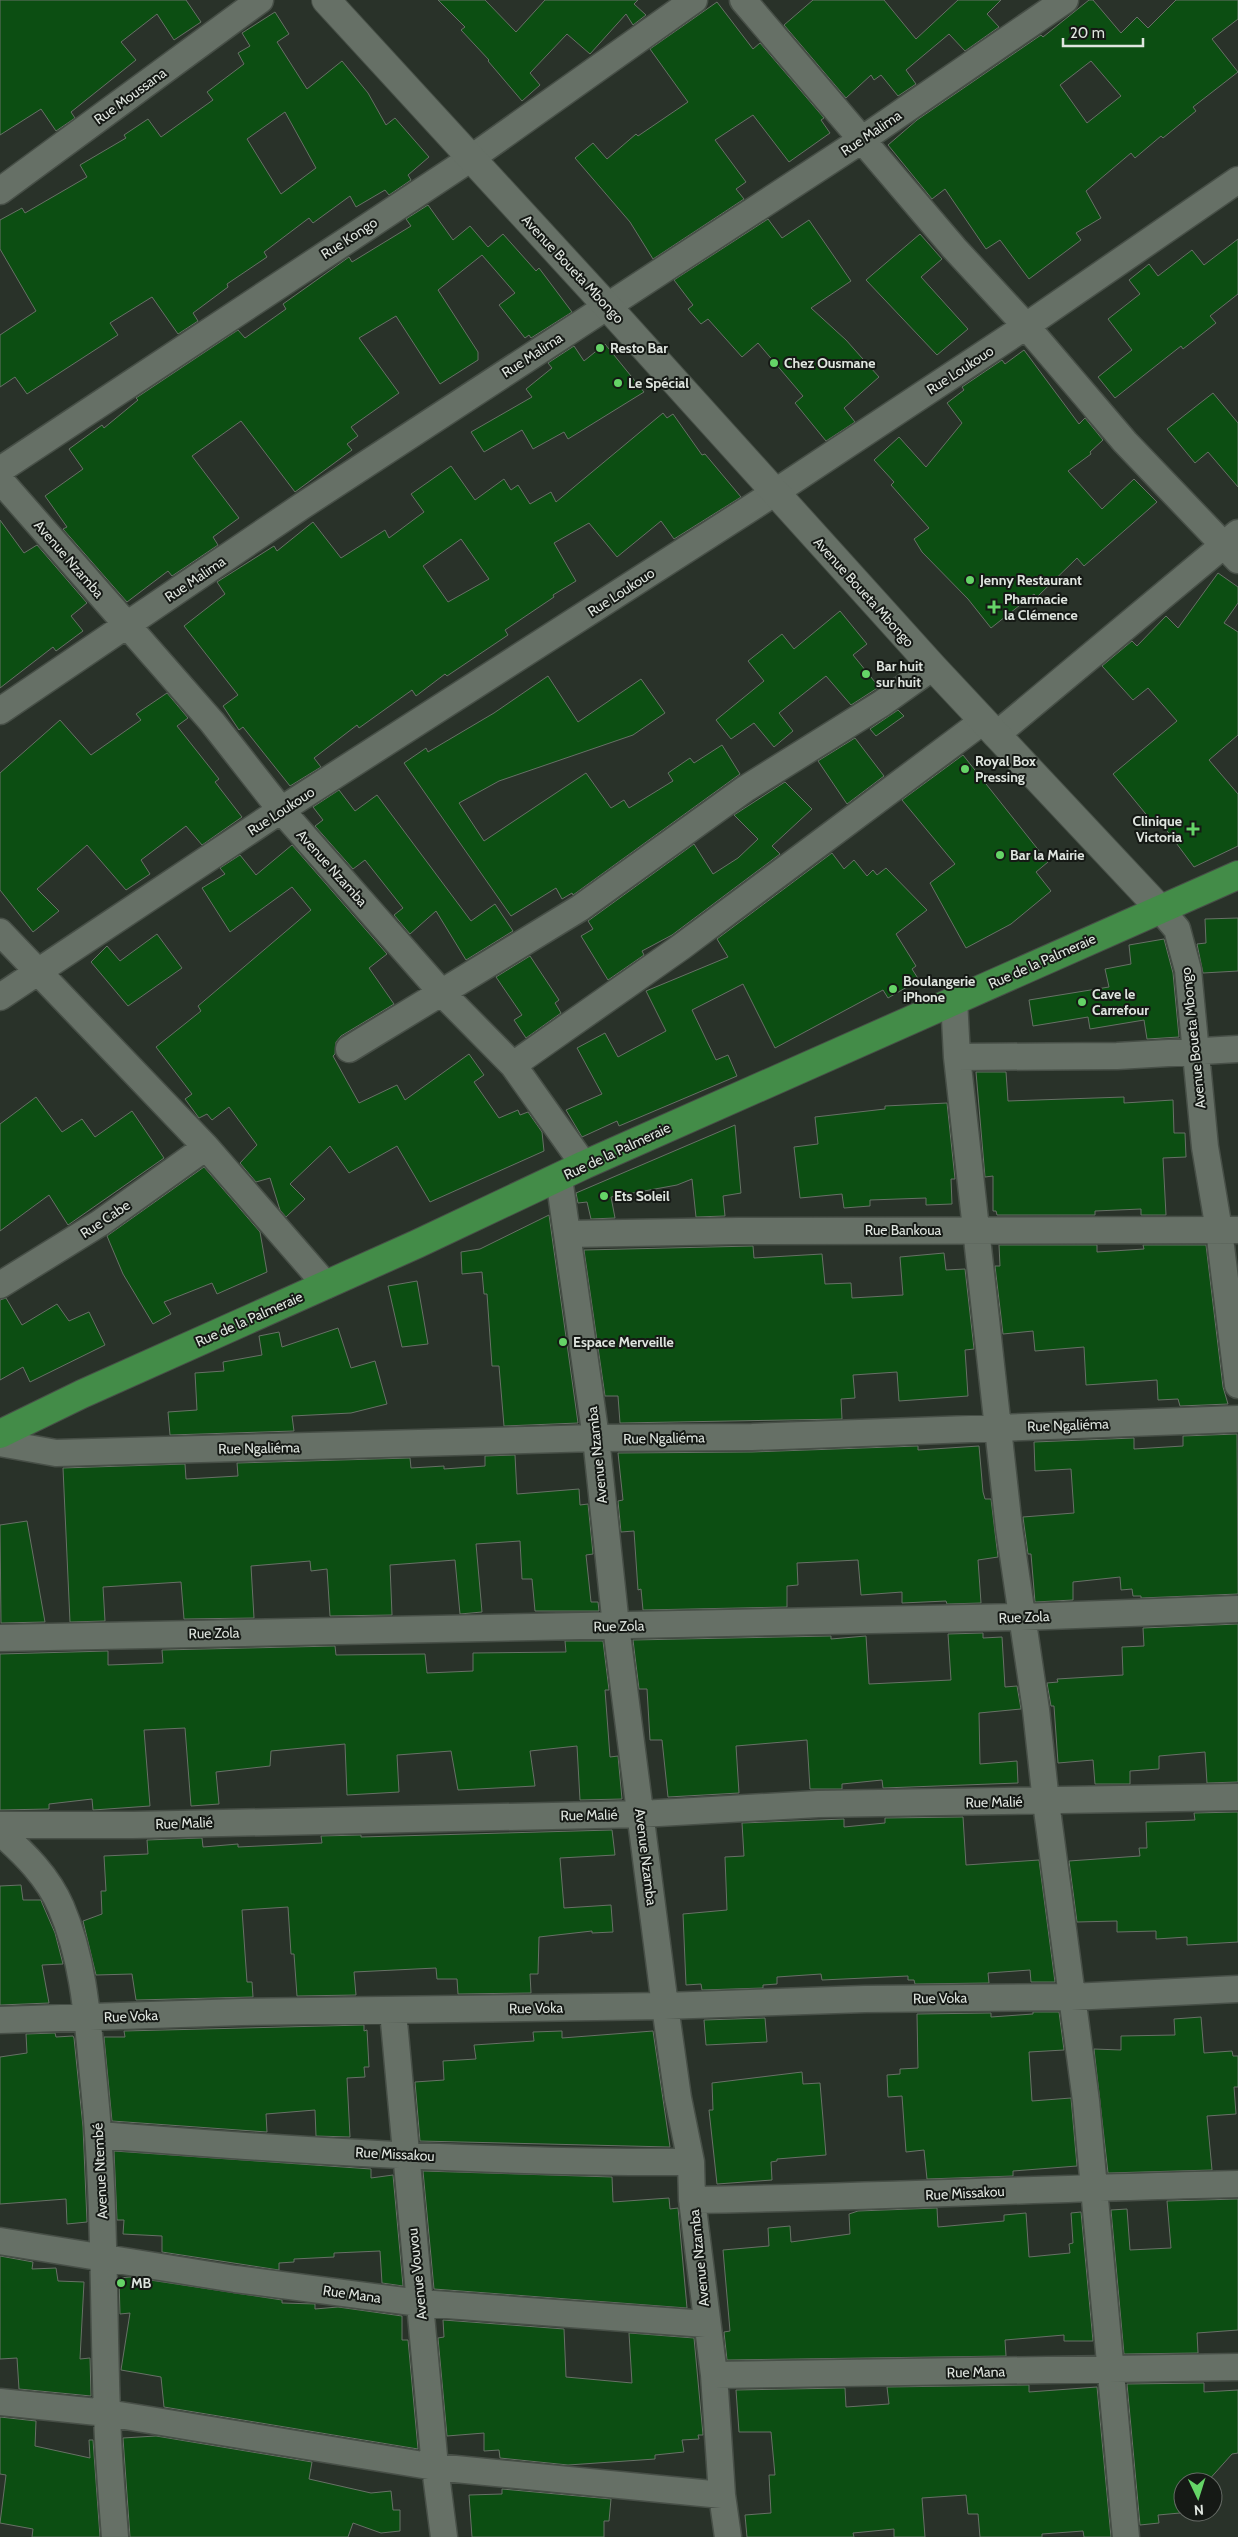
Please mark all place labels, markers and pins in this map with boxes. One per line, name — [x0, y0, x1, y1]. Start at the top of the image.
place label: Resto Bar — [610, 339, 668, 357]
marker: Resto Bar — [594, 342, 606, 354]
place label: Chez Ousmane — [784, 354, 876, 372]
marker: Chez Ousmane — [768, 357, 780, 369]
place label: Le Spécial — [628, 374, 689, 392]
marker: Le Spécial — [612, 377, 624, 389]
place label: Jenny Restaurant — [979, 571, 1082, 589]
marker: Jenny Restaurant — [964, 574, 976, 586]
place label: Pharmacie la Clémence — [1004, 590, 1078, 624]
marker: Pharmacie la Clémence — [988, 601, 1000, 613]
place label: Bar huit sur huit — [876, 657, 923, 691]
marker: Bar huit sur huit — [860, 668, 872, 680]
place label: Royal Box Pressing — [975, 752, 1036, 786]
marker: Royal Box Pressing — [959, 763, 971, 775]
place label: Clinique Victoria — [1132, 812, 1182, 846]
marker: Clinique Victoria — [1186, 822, 1200, 836]
place label: Bar la Mairie — [1010, 846, 1084, 864]
marker: Bar la Mairie — [994, 849, 1006, 861]
place label: Boulangerie iPhone — [903, 972, 975, 1006]
marker: Boulangerie iPhone — [887, 983, 899, 995]
place label: Cave le Carrefour — [1092, 985, 1149, 1019]
marker: Cave le Carrefour — [1076, 996, 1088, 1008]
place label: Ets Soleil — [614, 1187, 670, 1205]
marker: Ets Soleil — [598, 1190, 610, 1202]
place label: Espace Merveille — [573, 1333, 674, 1351]
marker: Espace Merveille — [557, 1336, 569, 1348]
place label: MB — [131, 2274, 152, 2292]
marker: MB — [115, 2277, 127, 2289]

